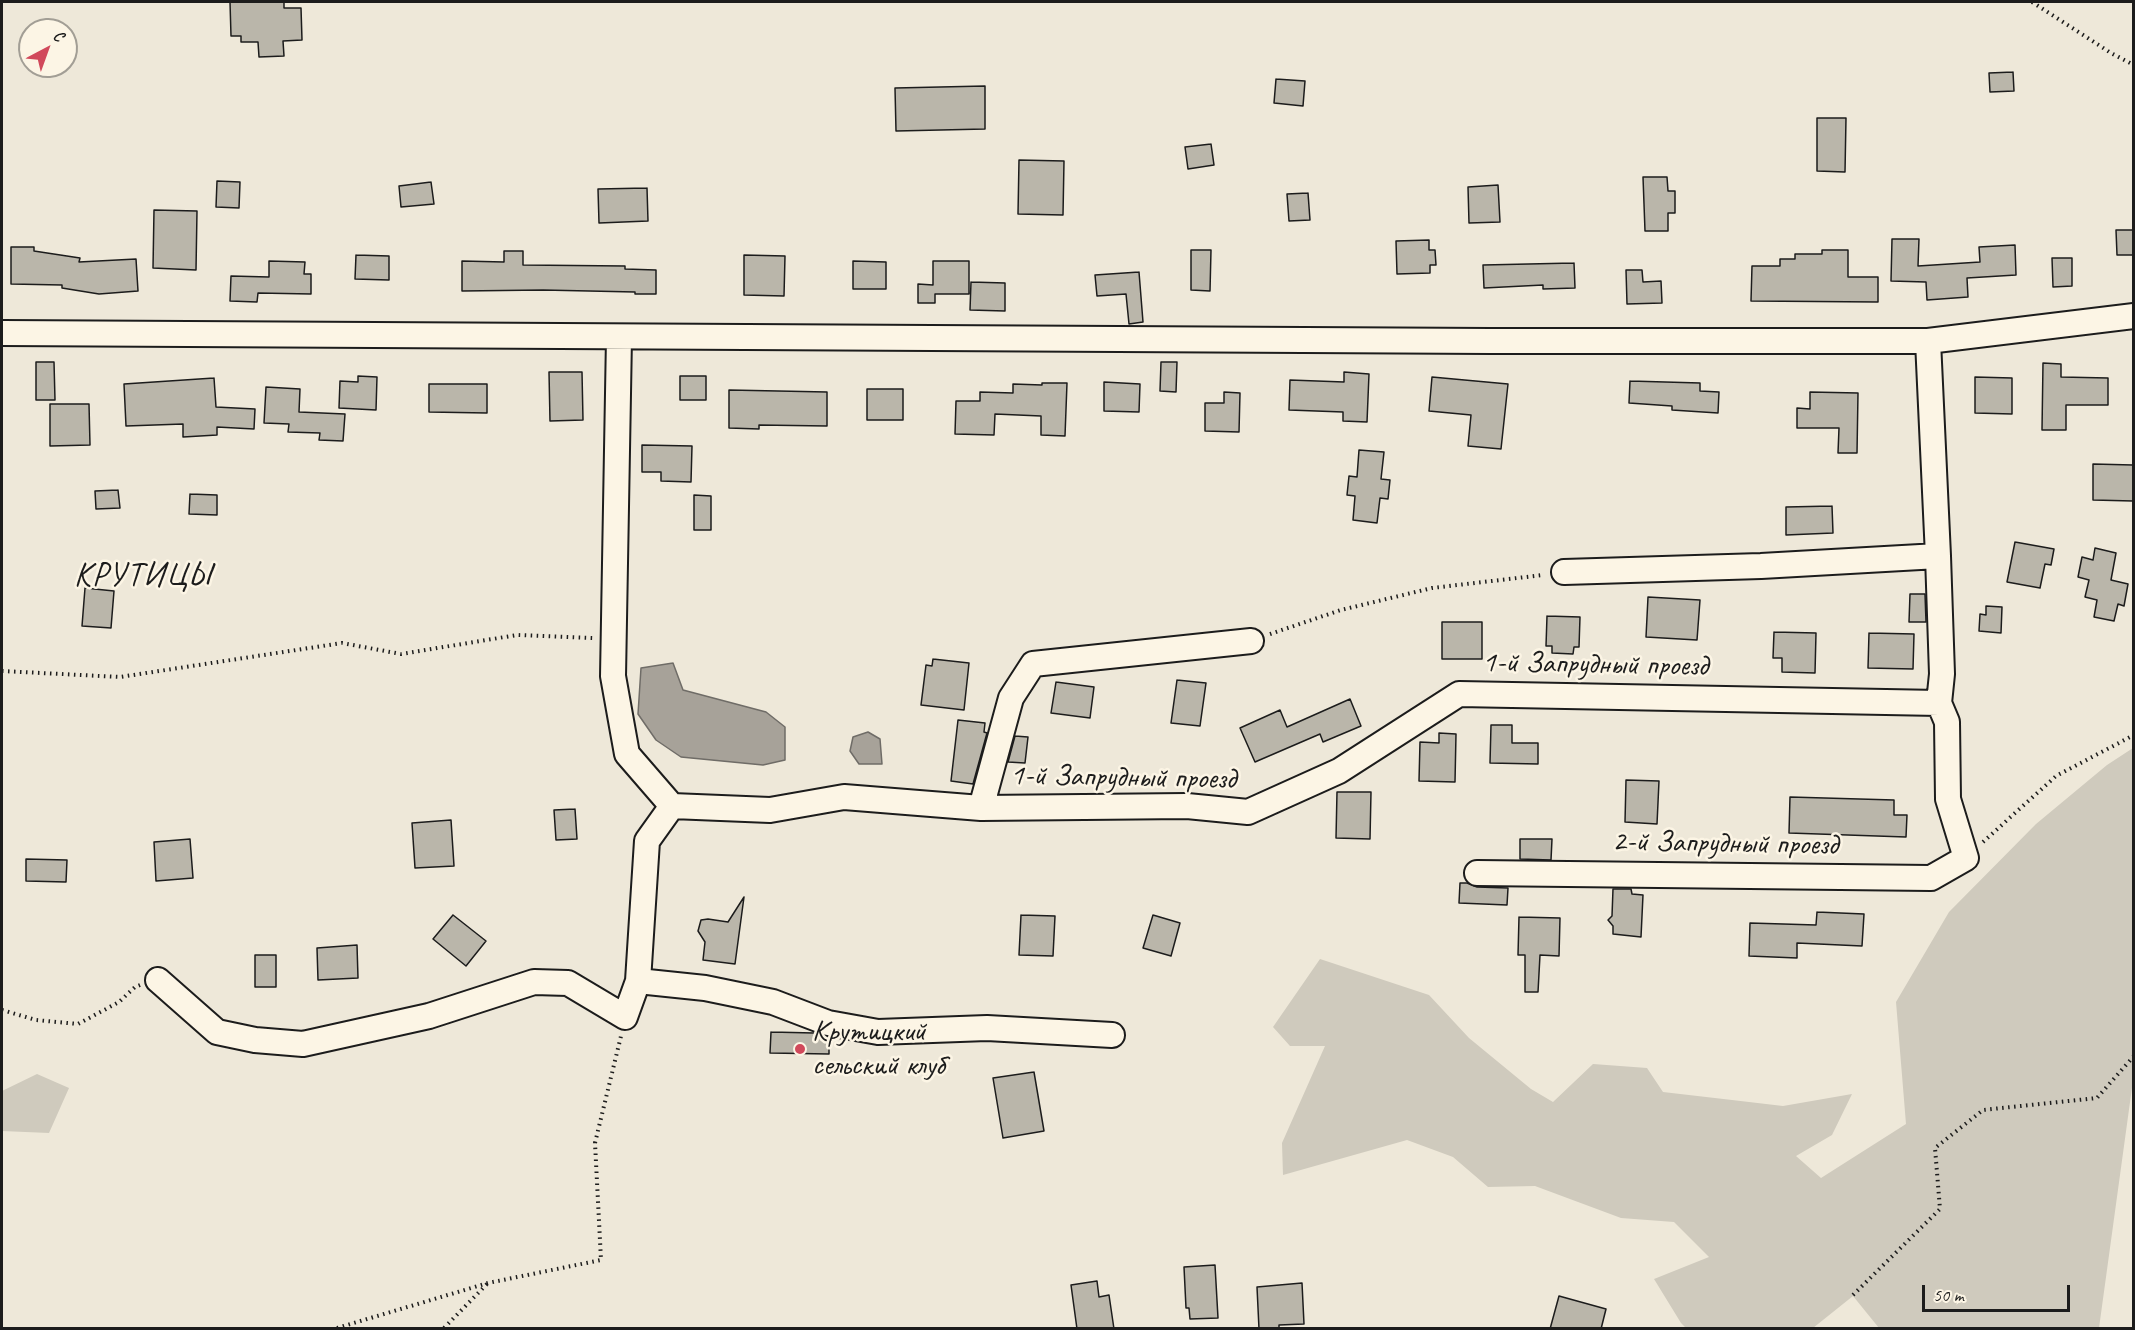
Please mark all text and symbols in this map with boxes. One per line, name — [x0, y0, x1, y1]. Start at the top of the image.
north arrow — [18, 18, 78, 78]
text: С — [49, 26, 68, 46]
district label: КРУТИЦЫ — [74, 556, 212, 596]
street label: 1-й Запрудный проезд — [1482, 645, 1708, 685]
street label: 1-й Запрудный проезд — [1010, 758, 1236, 798]
street label: 2-й Запрудный проезд — [1612, 824, 1838, 864]
place label: Крутицкий сельский клуб — [812, 1014, 944, 1084]
marker: Крутицкий сельский клуб — [793, 1042, 807, 1056]
scale bar — [1925, 1273, 2074, 1311]
text: 50 m — [1933, 1284, 1964, 1306]

